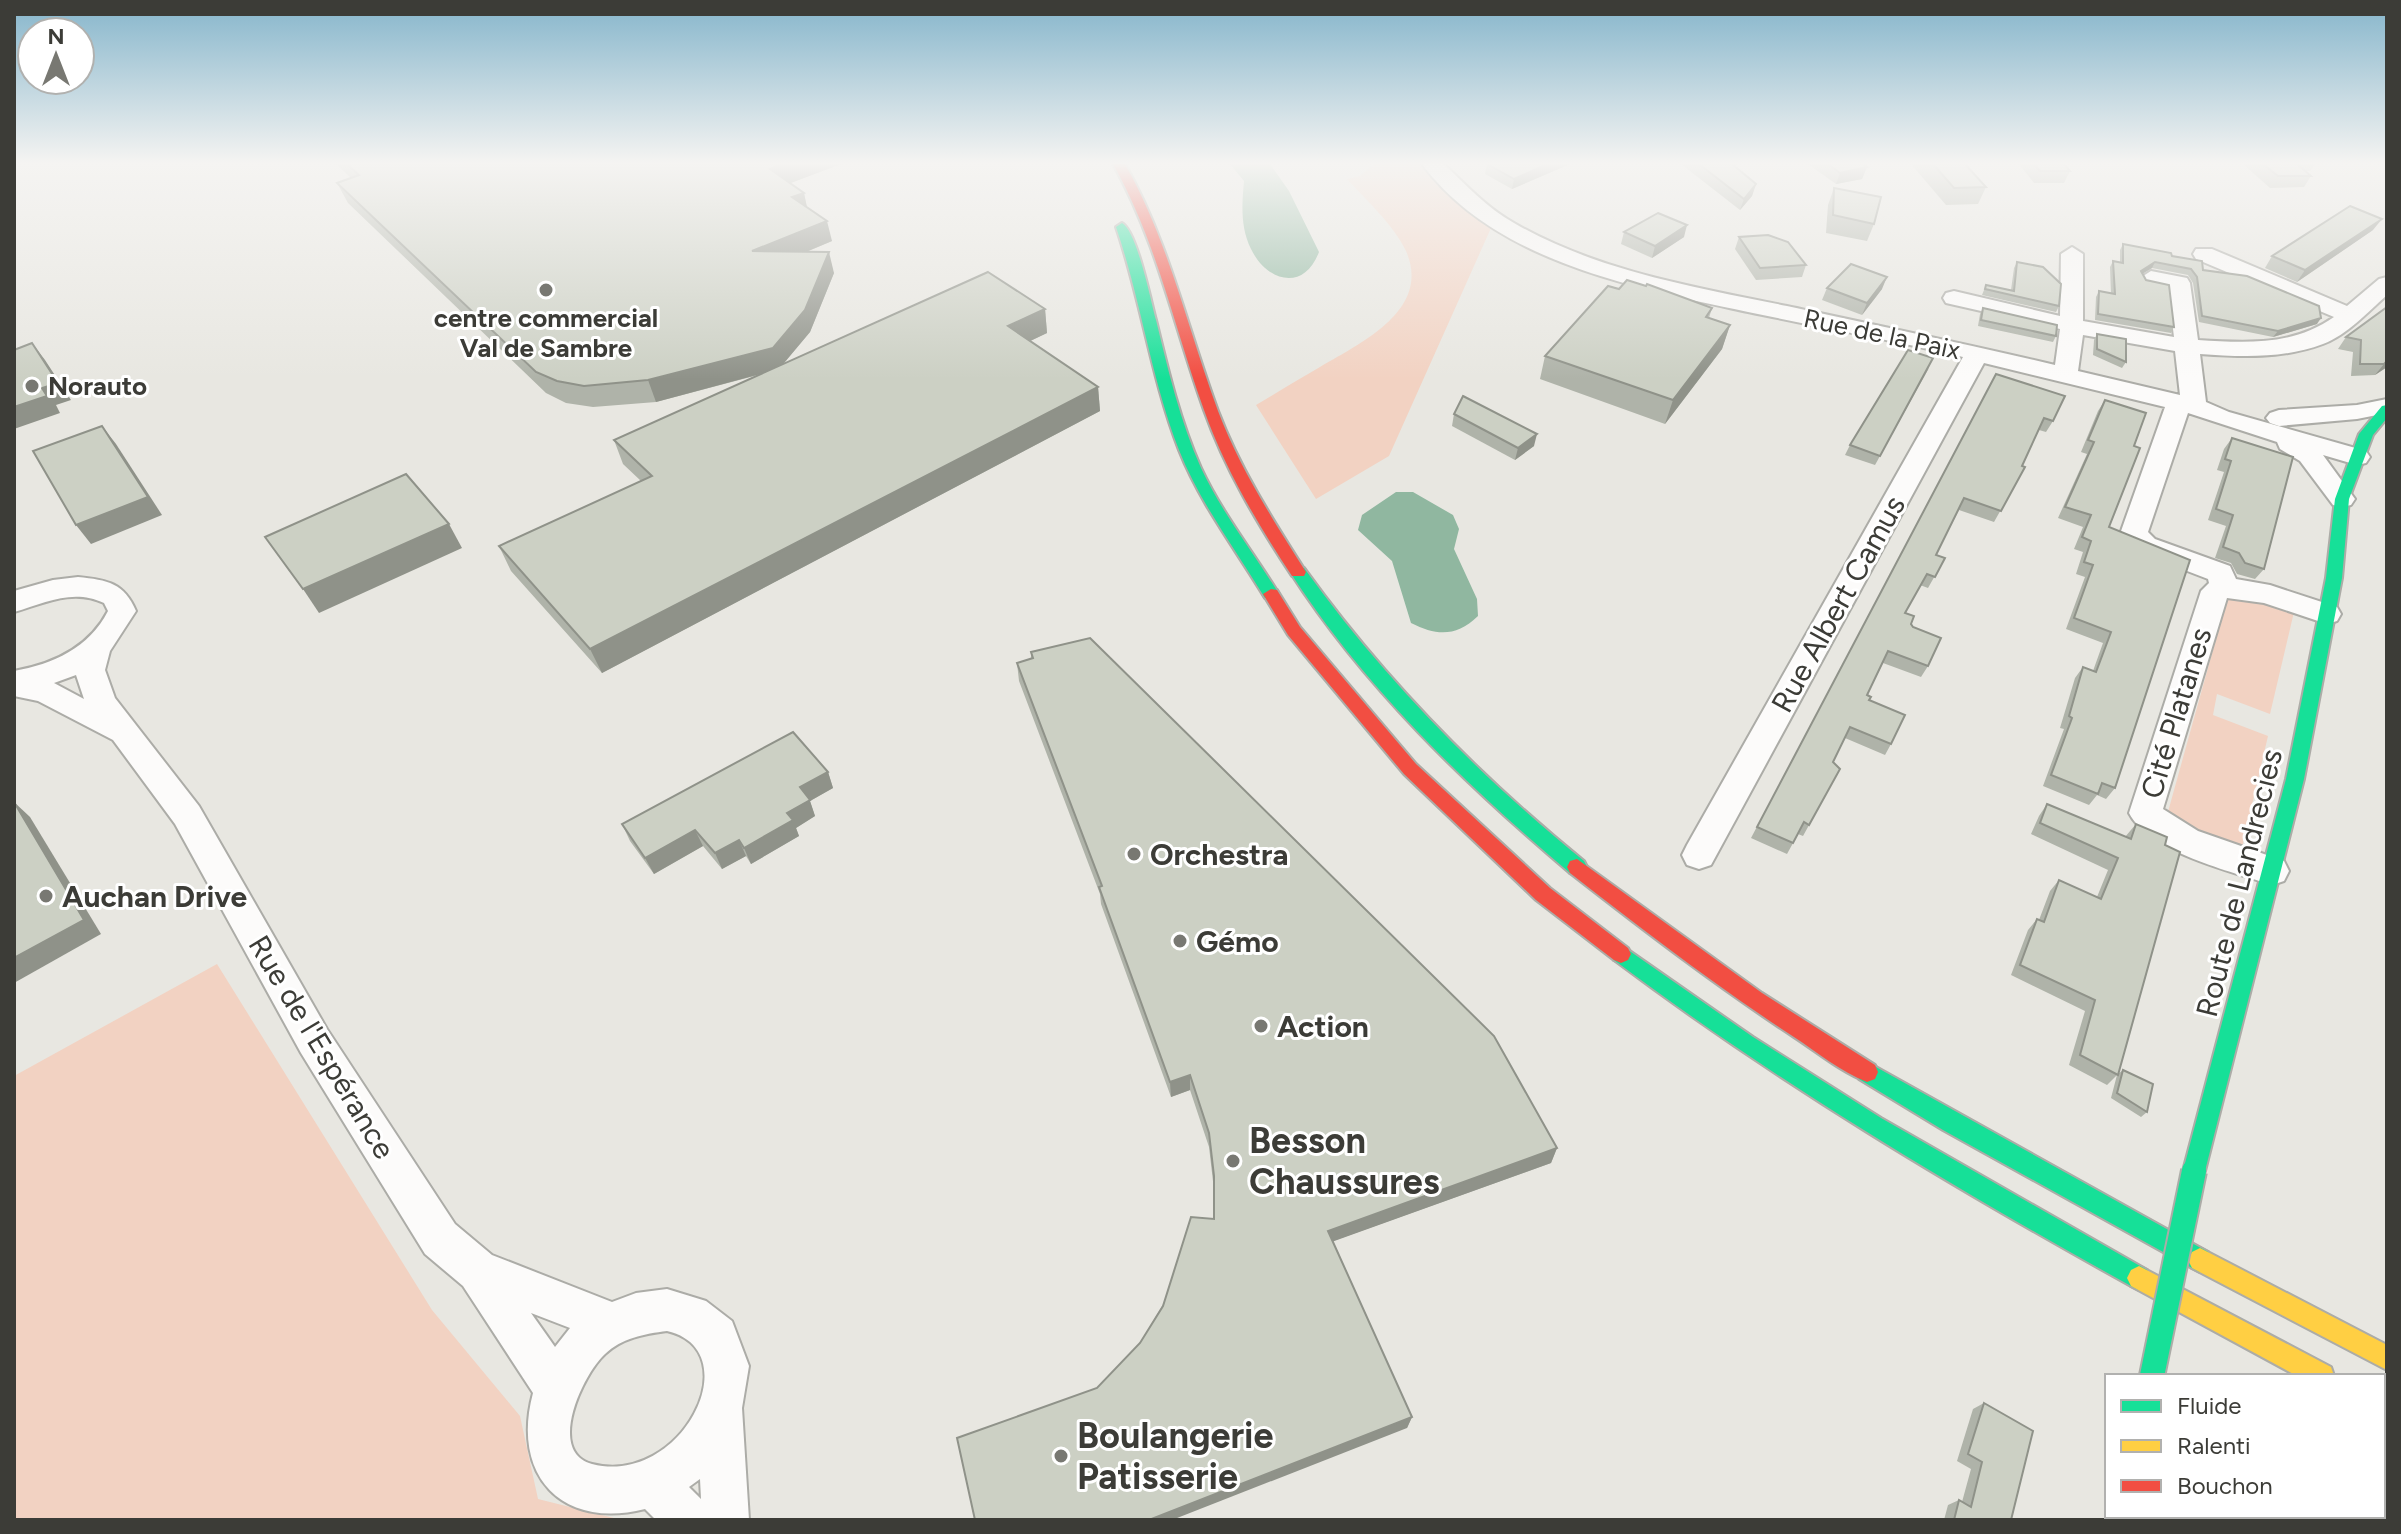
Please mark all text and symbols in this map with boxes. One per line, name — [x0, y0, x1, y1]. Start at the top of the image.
north arrow — [16, 16, 96, 96]
text: N — [47, 23, 65, 50]
marker: centre commercial Val de Sambre — [537, 281, 555, 299]
place label: centre commercial Val de Sambre — [434, 302, 658, 364]
street label: Rue de la Paix — [1801, 302, 1964, 366]
place label: Norauto — [48, 370, 147, 402]
marker: Norauto — [23, 377, 41, 395]
street label: Rue Albert Camus — [1763, 489, 1913, 719]
street label: Cité Platanes — [2132, 623, 2220, 803]
street label: Route de Landrecies — [2188, 745, 2290, 1021]
place label: Orchestra — [1150, 836, 1288, 873]
marker: Orchestra — [1125, 845, 1143, 863]
place label: Auchan Drive — [62, 878, 248, 915]
marker: Auchan Drive — [37, 887, 55, 905]
place label: Gémo — [1196, 923, 1279, 960]
street label: Rue de l'Espérance — [241, 929, 403, 1165]
marker: Gémo — [1171, 932, 1189, 950]
place label: Action — [1277, 1008, 1369, 1045]
marker: Action — [1252, 1017, 1270, 1035]
place label: Besson Chaussures — [1249, 1119, 1440, 1203]
marker: Besson Chaussures — [1224, 1152, 1242, 1170]
legend — [2105, 1374, 2385, 1518]
text: Fluide — [2177, 1391, 2241, 1420]
place label: Boulangerie Patisserie — [1077, 1414, 1274, 1498]
text: Ralenti — [2177, 1431, 2251, 1460]
marker: Boulangerie Patisserie — [1052, 1447, 1070, 1465]
text: Bouchon — [2177, 1471, 2273, 1500]

